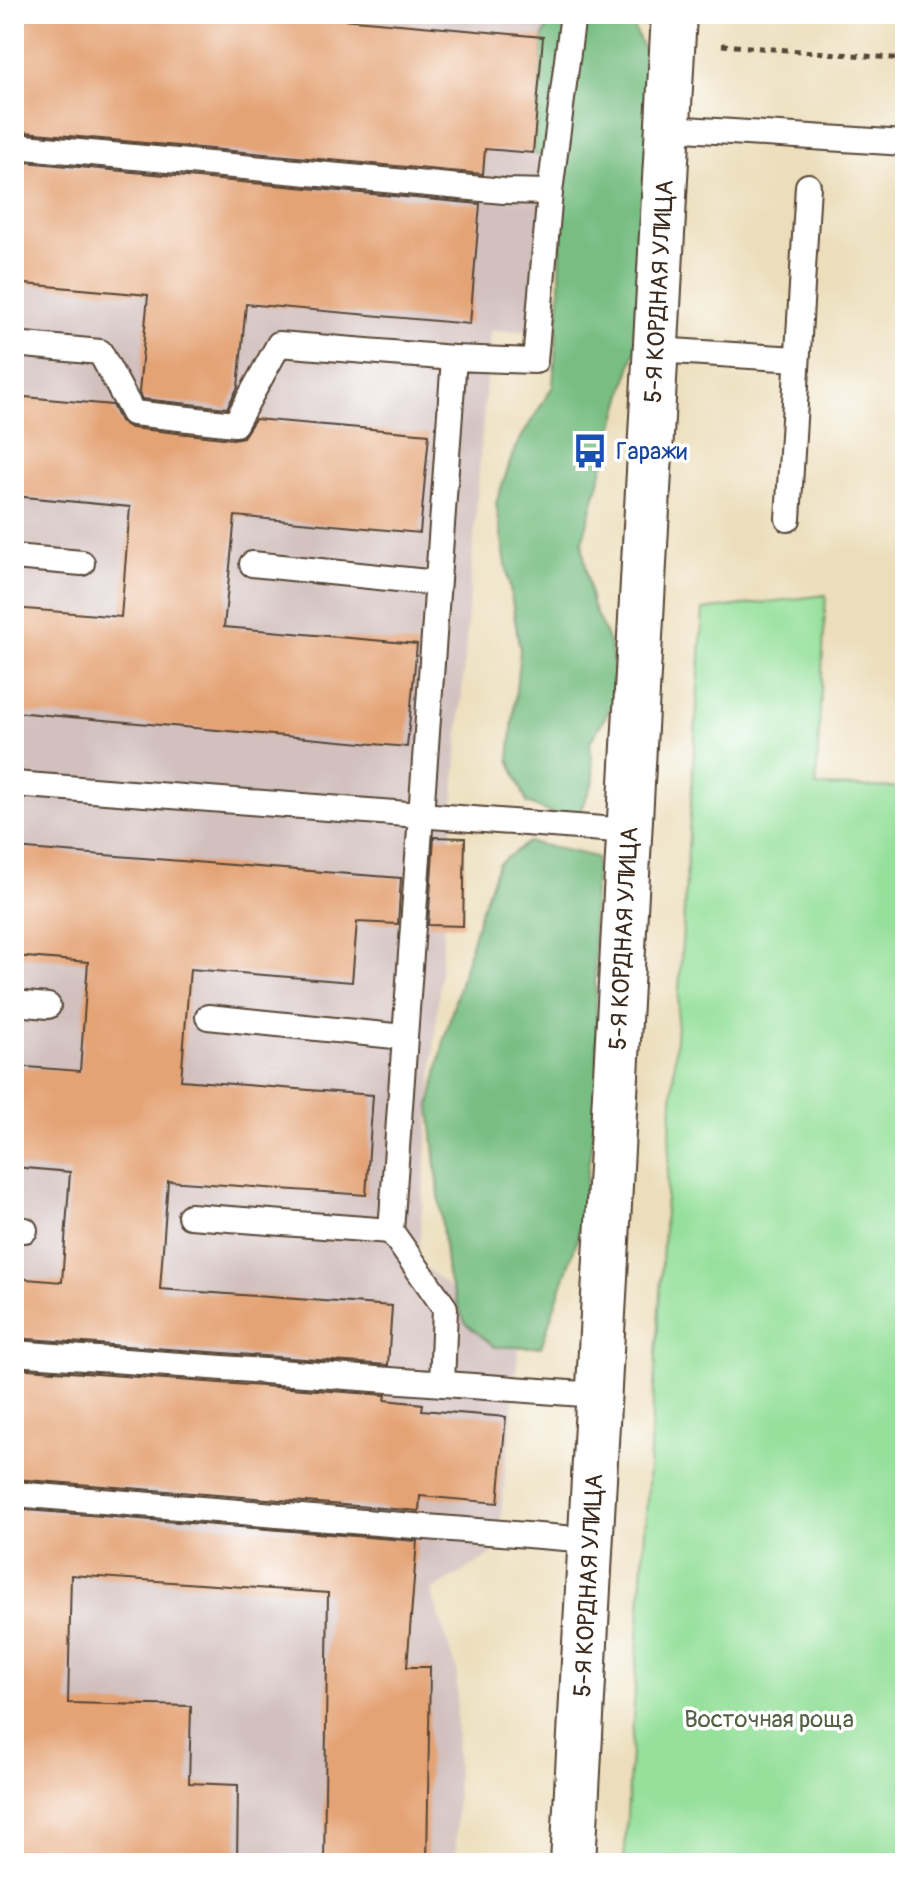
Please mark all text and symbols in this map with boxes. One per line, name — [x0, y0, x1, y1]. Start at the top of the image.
street label: 5-Я КОРДНАЯ УЛИЦА — [639, 179, 680, 404]
bus stop icon: Гаражи — [571, 432, 609, 470]
place label: Гаражи — [616, 437, 688, 466]
street label: 5-Я КОРДНАЯ УЛИЦА — [603, 826, 645, 1051]
street label: 5-Я КОРДНАЯ УЛИЦА — [568, 1473, 609, 1698]
park label: Восточная роща — [684, 1705, 854, 1734]

